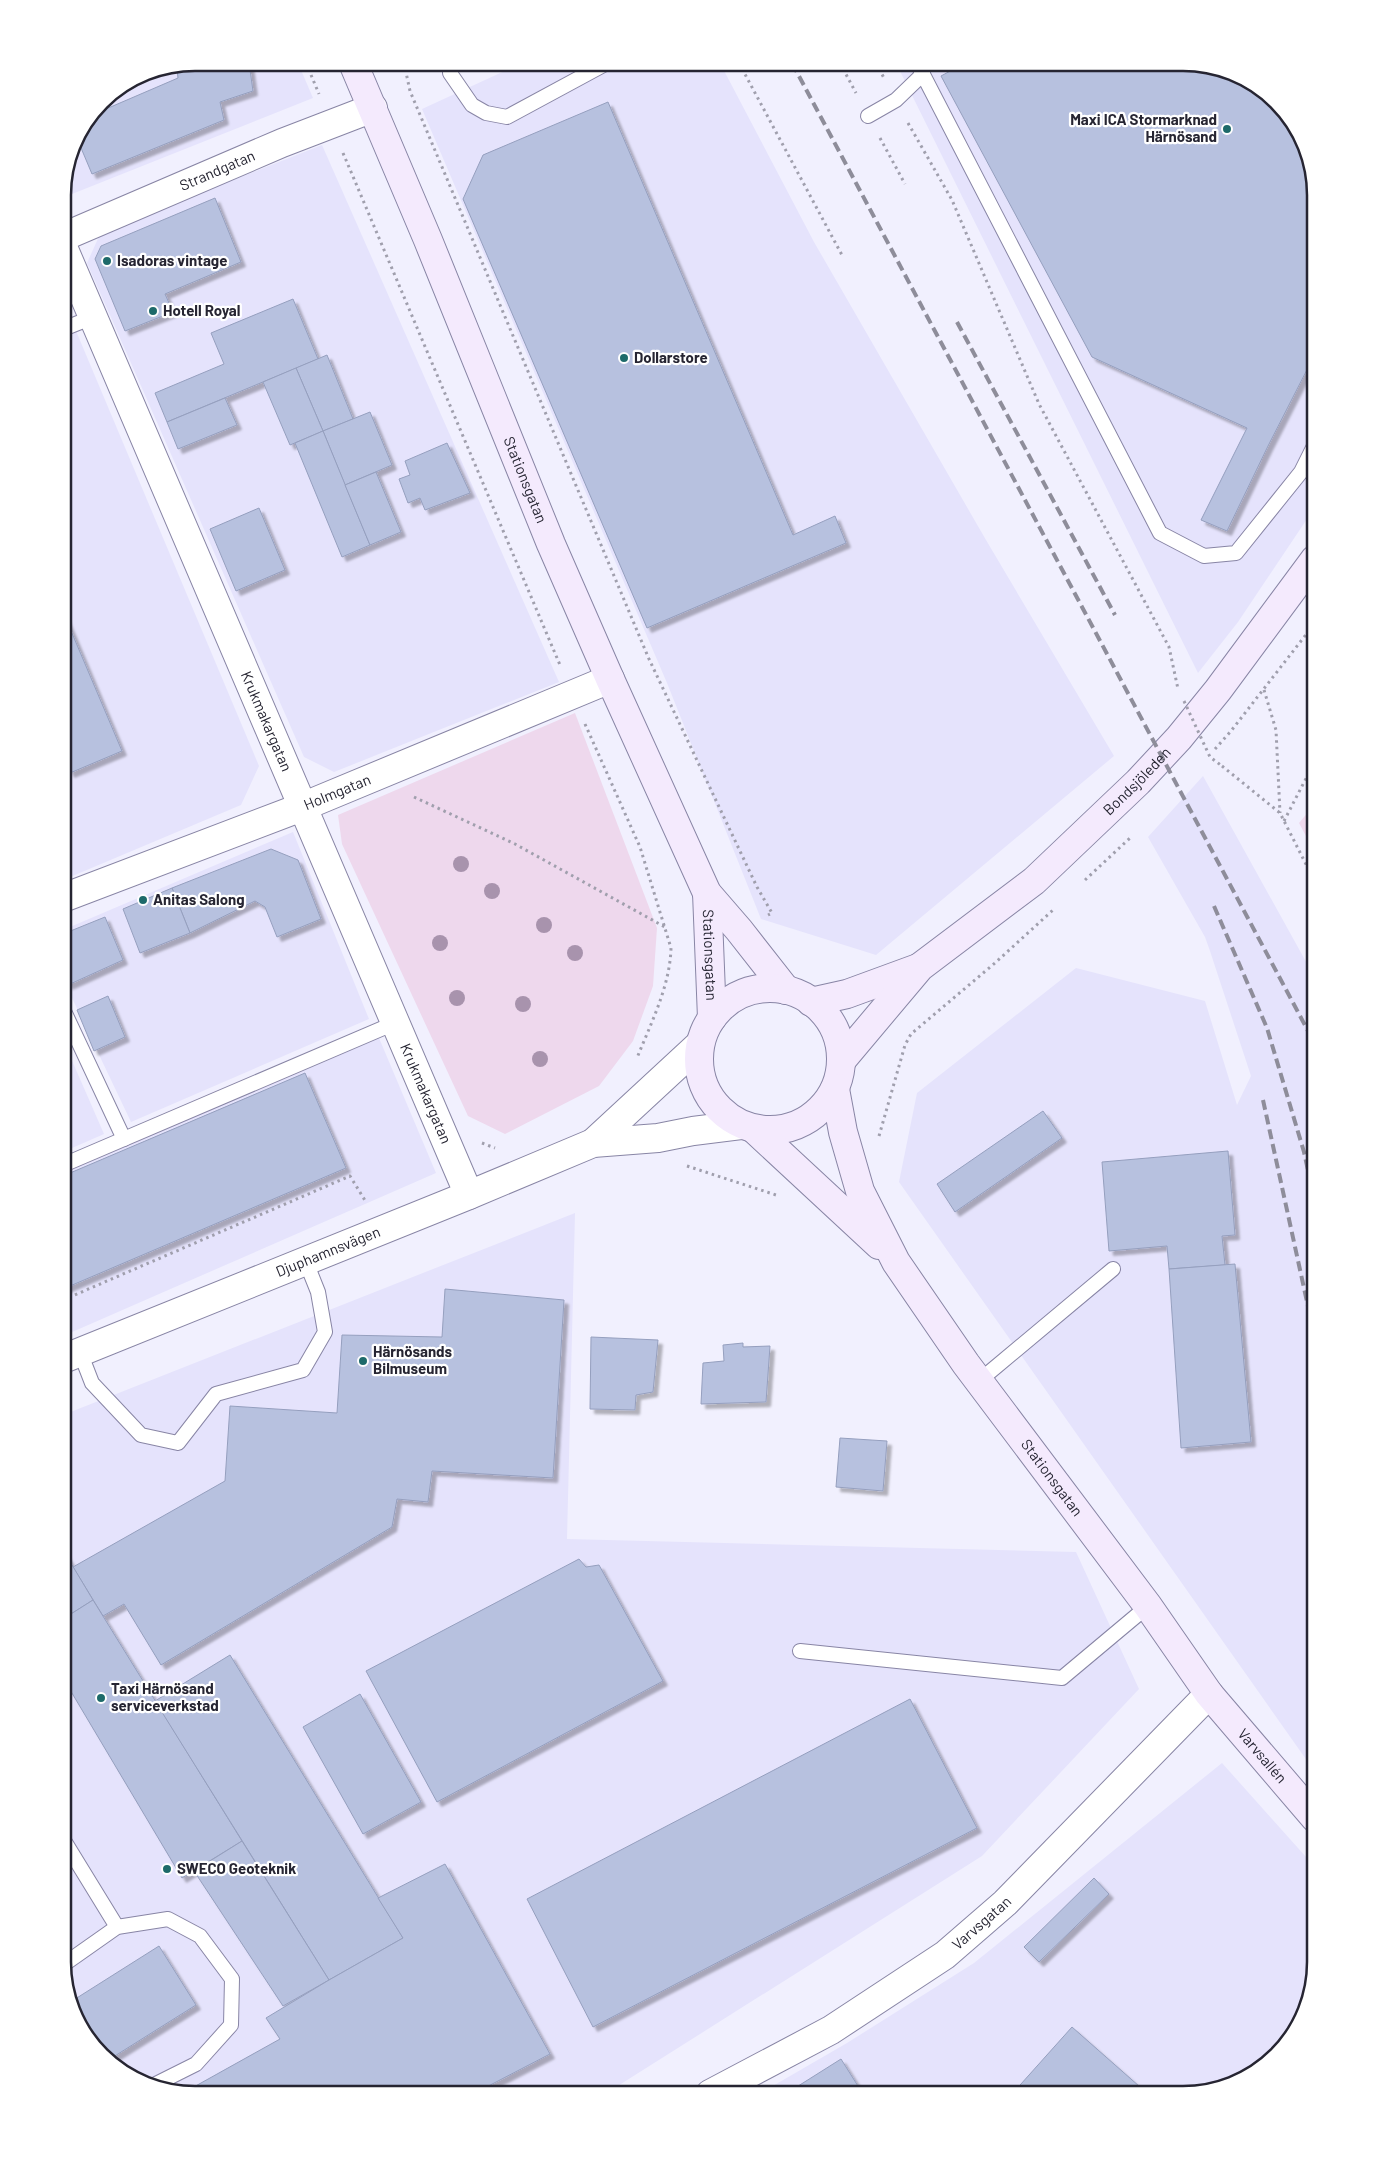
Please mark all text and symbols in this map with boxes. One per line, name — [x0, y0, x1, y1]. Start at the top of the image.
place label: Maxi ICA Stormarknad Härnösand — [1070, 110, 1217, 145]
marker: Maxi ICA Stormarknad Härnösand — [1221, 123, 1233, 135]
street label: Strandgatan — [176, 146, 257, 194]
place label: Isadoras vintage — [117, 251, 227, 269]
marker: Isadoras vintage — [101, 255, 113, 267]
place label: Hotell Royal — [163, 301, 240, 319]
marker: Hotell Royal — [147, 305, 159, 317]
place label: Dollarstore — [634, 348, 708, 366]
marker: Dollarstore — [618, 352, 630, 364]
street label: Stationsgatan — [500, 434, 551, 525]
street label: Krukmakargatan — [238, 668, 296, 774]
street label: Bondsjöleden — [1099, 743, 1174, 818]
street label: Holmgatan — [301, 770, 373, 813]
place label: Anitas Salong — [153, 890, 245, 908]
marker: Anitas Salong — [137, 894, 149, 906]
street label: Stationsgatan — [700, 909, 721, 1001]
street label: Krukmakargatan — [397, 1040, 456, 1146]
street label: Djuphamnsvägen — [273, 1222, 383, 1280]
place label: Härnösands Bilmuseum — [373, 1342, 453, 1377]
marker: Härnösands Bilmuseum — [357, 1355, 369, 1367]
street label: Stationsgatan — [1018, 1435, 1087, 1519]
place label: Taxi Härnösand serviceverkstad — [111, 1679, 219, 1714]
marker: Taxi Härnösand serviceverkstad — [95, 1692, 107, 1704]
street label: Varvsallén — [1234, 1724, 1291, 1786]
place label: SWECO Geoteknik — [177, 1859, 296, 1877]
marker: SWECO Geoteknik — [161, 1863, 173, 1875]
street label: Varvsgatan — [948, 1892, 1015, 1953]

